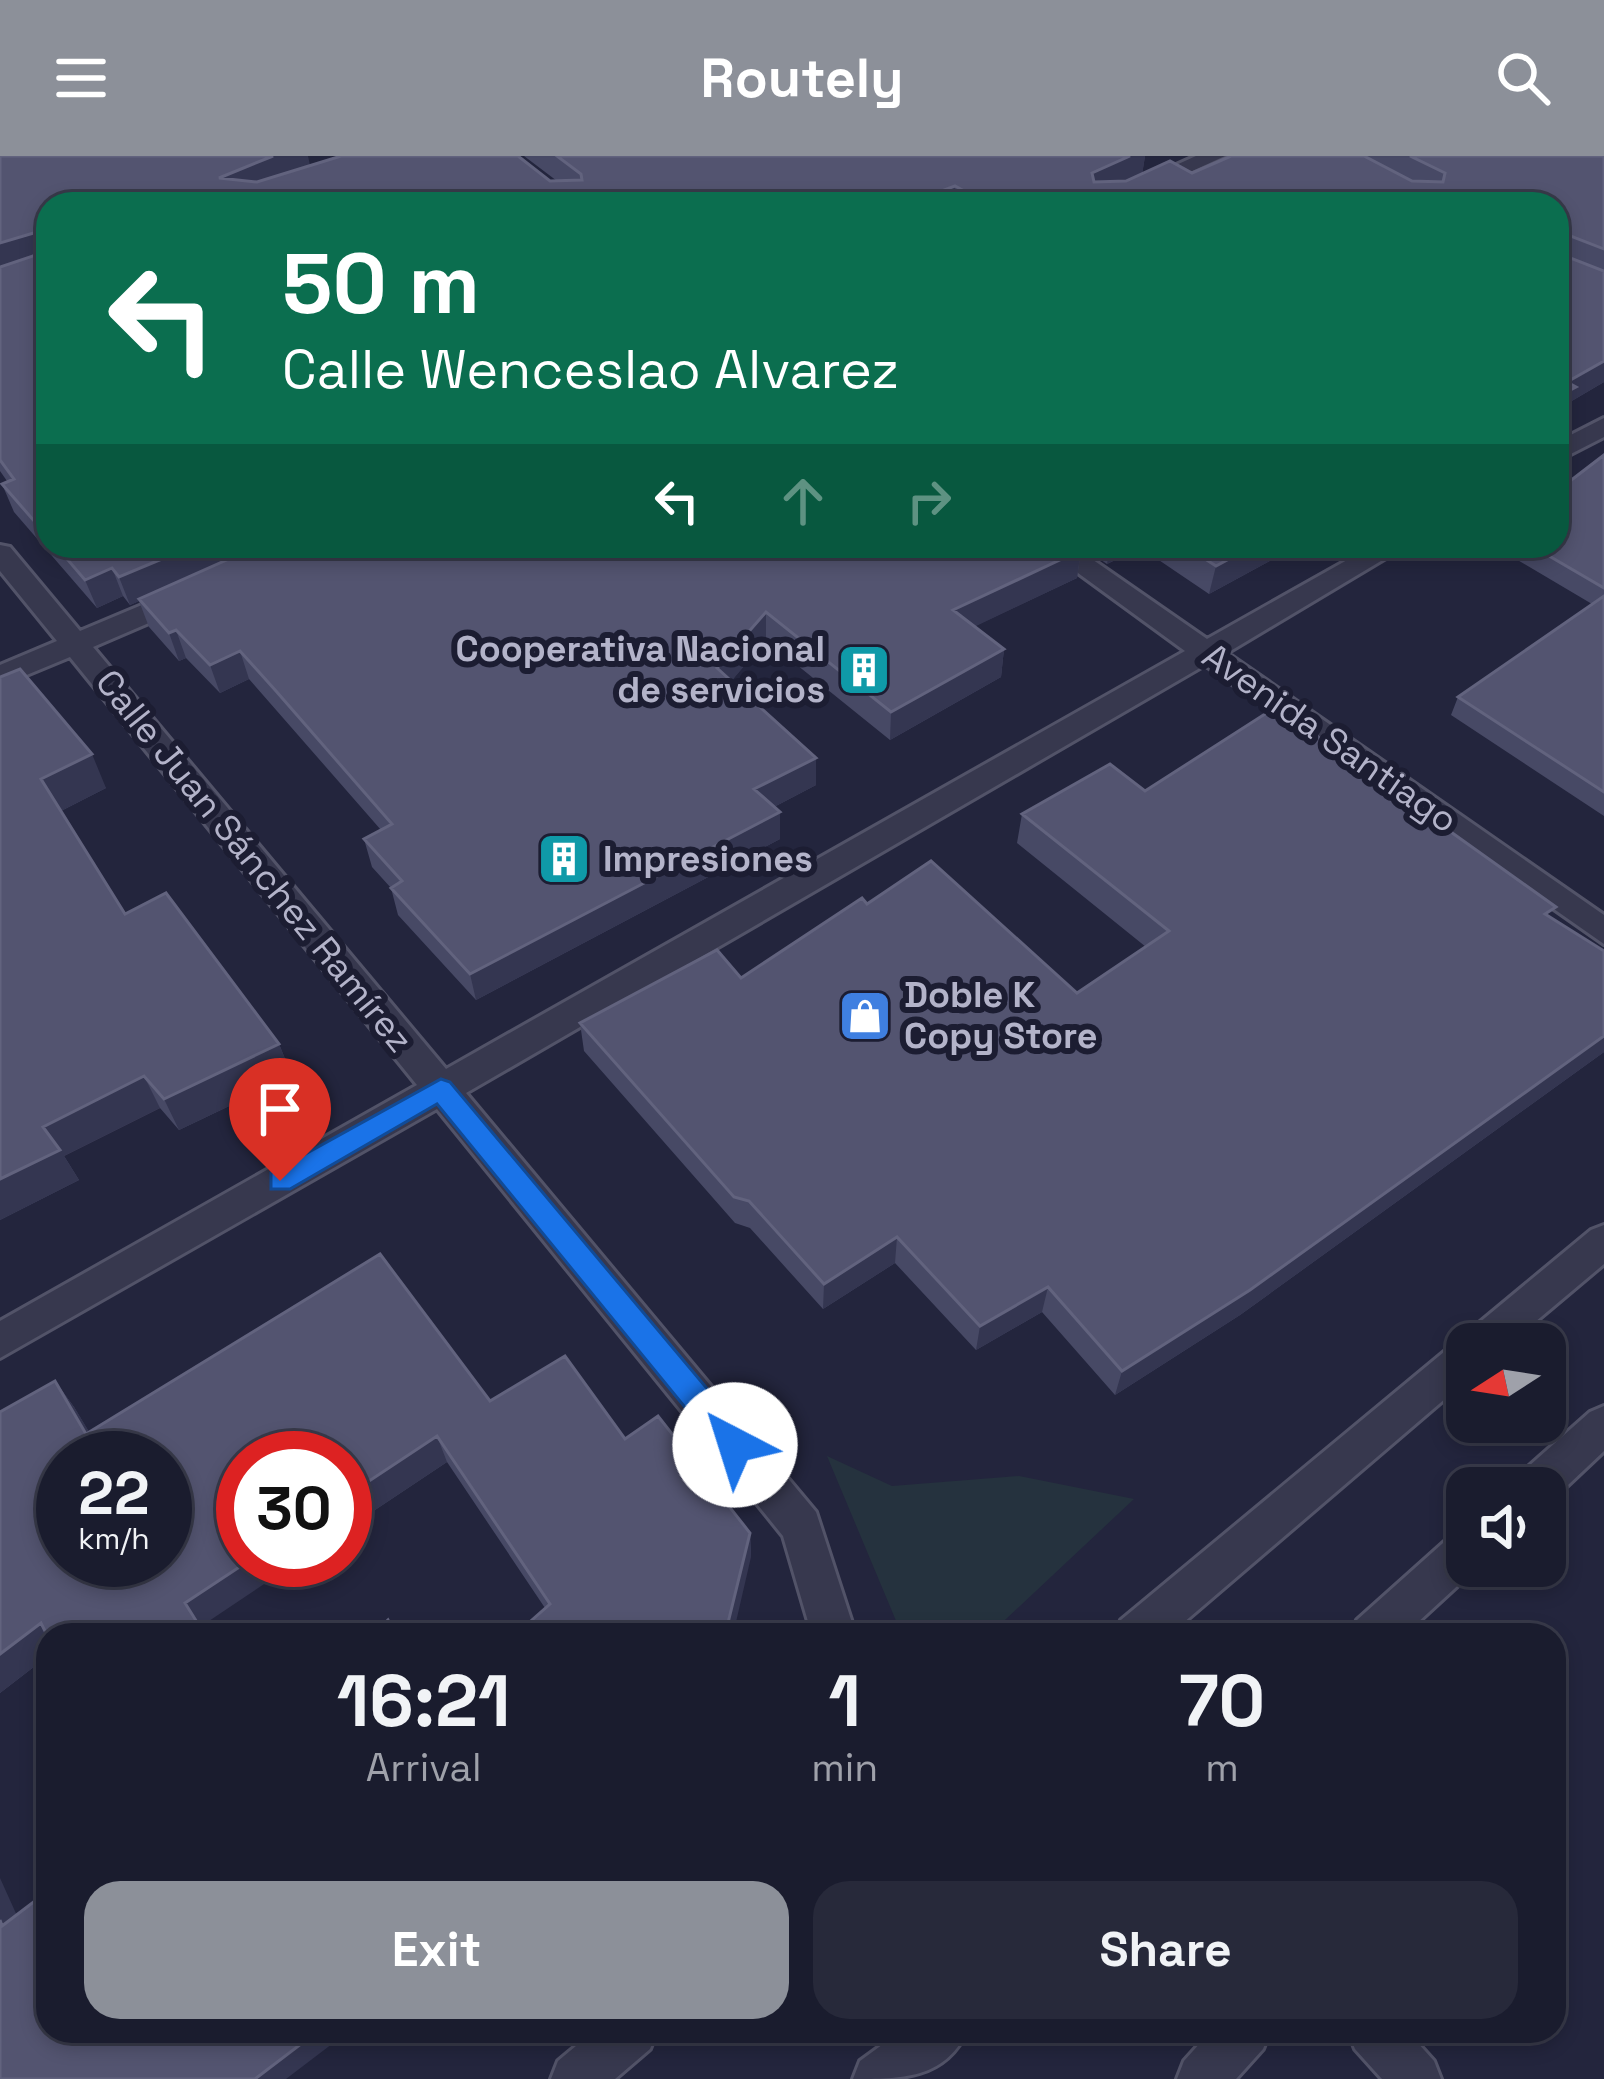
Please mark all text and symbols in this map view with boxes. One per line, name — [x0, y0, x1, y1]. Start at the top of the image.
text: Routely — [701, 44, 903, 113]
icon: menu — [48, 45, 114, 111]
icon: search — [1490, 45, 1556, 111]
text: 50 m — [282, 230, 480, 338]
icon: left — [84, 240, 240, 396]
text: Calle Wenceslao Alvarez — [282, 335, 899, 404]
icon: left — [644, 468, 710, 534]
icon: ahead — [770, 468, 836, 534]
icon: right — [896, 468, 962, 534]
place label: Cooperativa Nacional de servicios — [456, 626, 825, 713]
street label: Avenida Santiago — [1193, 633, 1467, 843]
building icon: Cooperativa Nacional de servicios — [836, 642, 892, 698]
street label: Calle Juan Sánchez Ramírez — [85, 660, 423, 1062]
building icon: Impresiones — [536, 831, 592, 887]
place label: Impresiones — [603, 836, 813, 882]
place label: Doble K Copy Store — [904, 972, 1098, 1059]
shop icon: Doble K Copy Store — [837, 988, 893, 1044]
pin — [229, 1058, 331, 1181]
icon: arrive — [247, 1076, 313, 1142]
north arrow — [1446, 1323, 1566, 1443]
map controls — [1446, 1323, 1566, 1587]
position arrow — [672, 1382, 798, 1508]
speed limit sign: 30 — [216, 1431, 372, 1587]
text: 22 — [78, 1455, 150, 1532]
button: sound — [1446, 1467, 1566, 1587]
text: km/h — [78, 1519, 150, 1558]
text: 16:21 — [337, 1655, 511, 1747]
text: 1 — [828, 1655, 861, 1747]
text: 70 — [1179, 1655, 1265, 1747]
text: Arrival — [366, 1743, 482, 1792]
text: min — [811, 1743, 878, 1792]
text: m — [1205, 1743, 1239, 1792]
button: Exit — [84, 1881, 789, 2019]
button: Share — [813, 1881, 1518, 2019]

